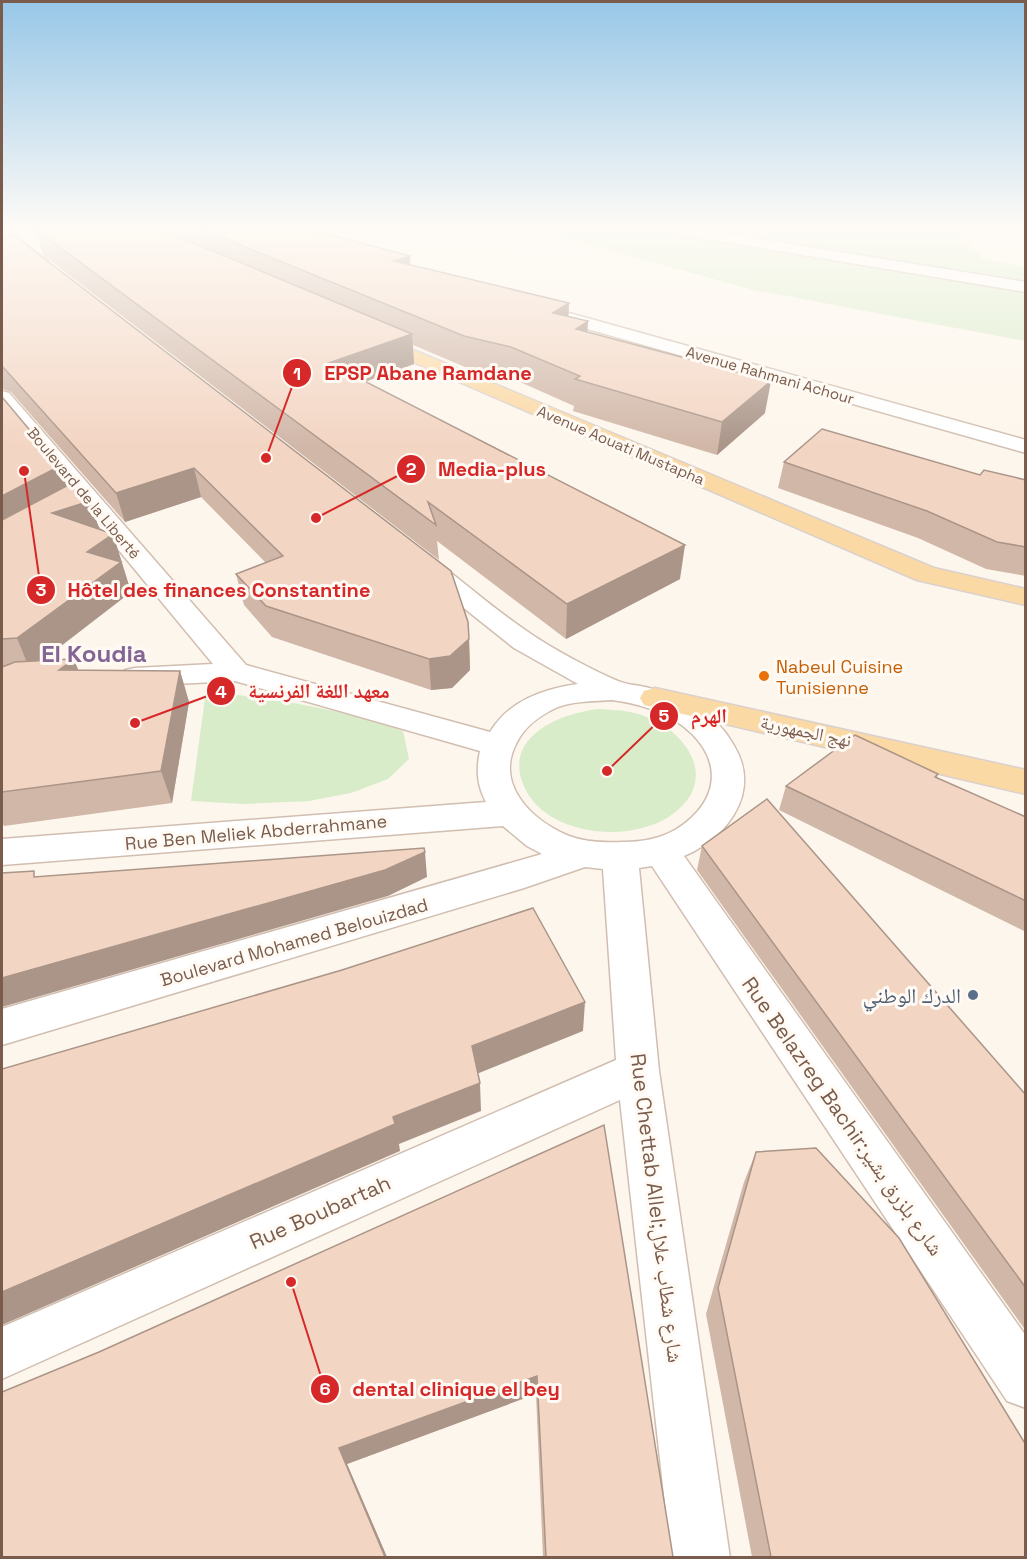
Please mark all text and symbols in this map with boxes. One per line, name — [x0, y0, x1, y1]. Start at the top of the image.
street label: Avenue Rahmani Achour — [684, 342, 857, 408]
callout: EPSP Abane Ramdane — [282, 354, 544, 392]
text: EPSP Abane Ramdane — [324, 360, 532, 386]
text: 1 — [293, 362, 301, 385]
street label: Avenue Aouati Mustapha — [534, 401, 708, 489]
street label: Boulevard de la Liberté — [23, 423, 145, 563]
callout: Media-plus — [396, 450, 558, 488]
text: Media-plus — [438, 456, 546, 482]
text: 2 — [406, 457, 417, 480]
callout: Hôtel des finances Constantine — [26, 571, 383, 609]
text: Hôtel des finances Constantine — [68, 577, 370, 603]
text: 3 — [36, 578, 47, 601]
district label: El Koudia — [41, 638, 147, 669]
place label: Nabeul Cuisine Tunisienne — [776, 655, 903, 699]
marker: Nabeul Cuisine Tunisienne — [757, 669, 771, 683]
callout: معهد اللغة الفرنسية — [206, 672, 401, 710]
text: معهد اللغة الفرنسية — [248, 678, 390, 704]
text: 4 — [215, 680, 227, 703]
callout: الهرم — [649, 697, 739, 735]
text: الهرم — [691, 703, 727, 730]
text: 5 — [659, 704, 670, 727]
street label: نهج الجمهورية — [758, 710, 854, 753]
street label: Rue Ben Meliek Abderrahmane — [124, 809, 388, 855]
street label: Boulevard Mohamed Belouizdad — [157, 893, 431, 991]
street label: Rue Belazreg Bachir;شارع بلزرق بشير — [736, 971, 950, 1261]
place label: الدرك الوطني — [863, 982, 961, 1012]
marker: الدرك الوطني — [966, 988, 980, 1002]
street label: Rue Chettab Allel;شارع شطاب علال — [625, 1052, 689, 1364]
street label: Rue Boubartah — [245, 1169, 395, 1255]
callout: dental clinique el bey — [310, 1370, 572, 1408]
text: dental clinique el bey — [352, 1376, 560, 1402]
text: 6 — [319, 1377, 331, 1400]

